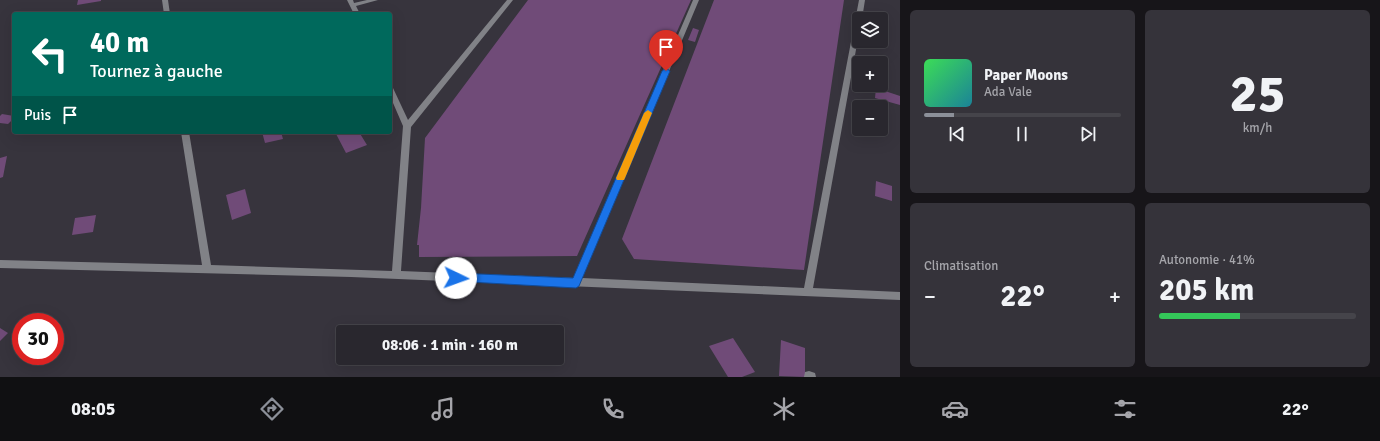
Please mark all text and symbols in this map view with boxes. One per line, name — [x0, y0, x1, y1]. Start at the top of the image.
map controls — [852, 12, 888, 136]
button: layers — [852, 12, 888, 48]
text: 40 m — [90, 26, 149, 60]
icon: left — [24, 28, 76, 80]
pin — [649, 30, 683, 71]
icon: arrive — [655, 36, 677, 58]
button: + — [852, 56, 888, 92]
text: Tournez à gauche — [90, 60, 223, 82]
text: 25 — [1229, 62, 1286, 126]
text: Paper Moons — [984, 66, 1068, 84]
text: Ada Vale — [984, 84, 1032, 100]
button: − — [852, 100, 888, 136]
icon: arrive — [59, 104, 81, 126]
text: Puis — [24, 106, 51, 124]
text: km/h — [1243, 120, 1272, 136]
icon: previous — [946, 123, 968, 145]
icon: pause — [1011, 123, 1033, 145]
icon: next — [1077, 123, 1099, 145]
text: Autonomie · 41% — [1159, 252, 1255, 268]
position arrow — [435, 257, 477, 299]
text: Climatisation — [924, 258, 998, 274]
text: 205 km — [1159, 272, 1254, 309]
text: 22° — [1000, 278, 1045, 315]
text: − — [924, 283, 936, 310]
text: + — [1109, 283, 1121, 310]
speed limit sign: 30 — [12, 313, 64, 365]
text: 08:06 · 1 min · 160 m — [382, 336, 518, 354]
icon: directions — [258, 395, 286, 423]
icon: music — [429, 395, 457, 423]
icon: phone — [599, 395, 627, 423]
icon: climate — [770, 395, 798, 423]
icon: car — [941, 395, 969, 423]
icon: filters — [1111, 395, 1139, 423]
text: 08:05 — [71, 398, 116, 420]
text: 22° — [1282, 398, 1309, 420]

